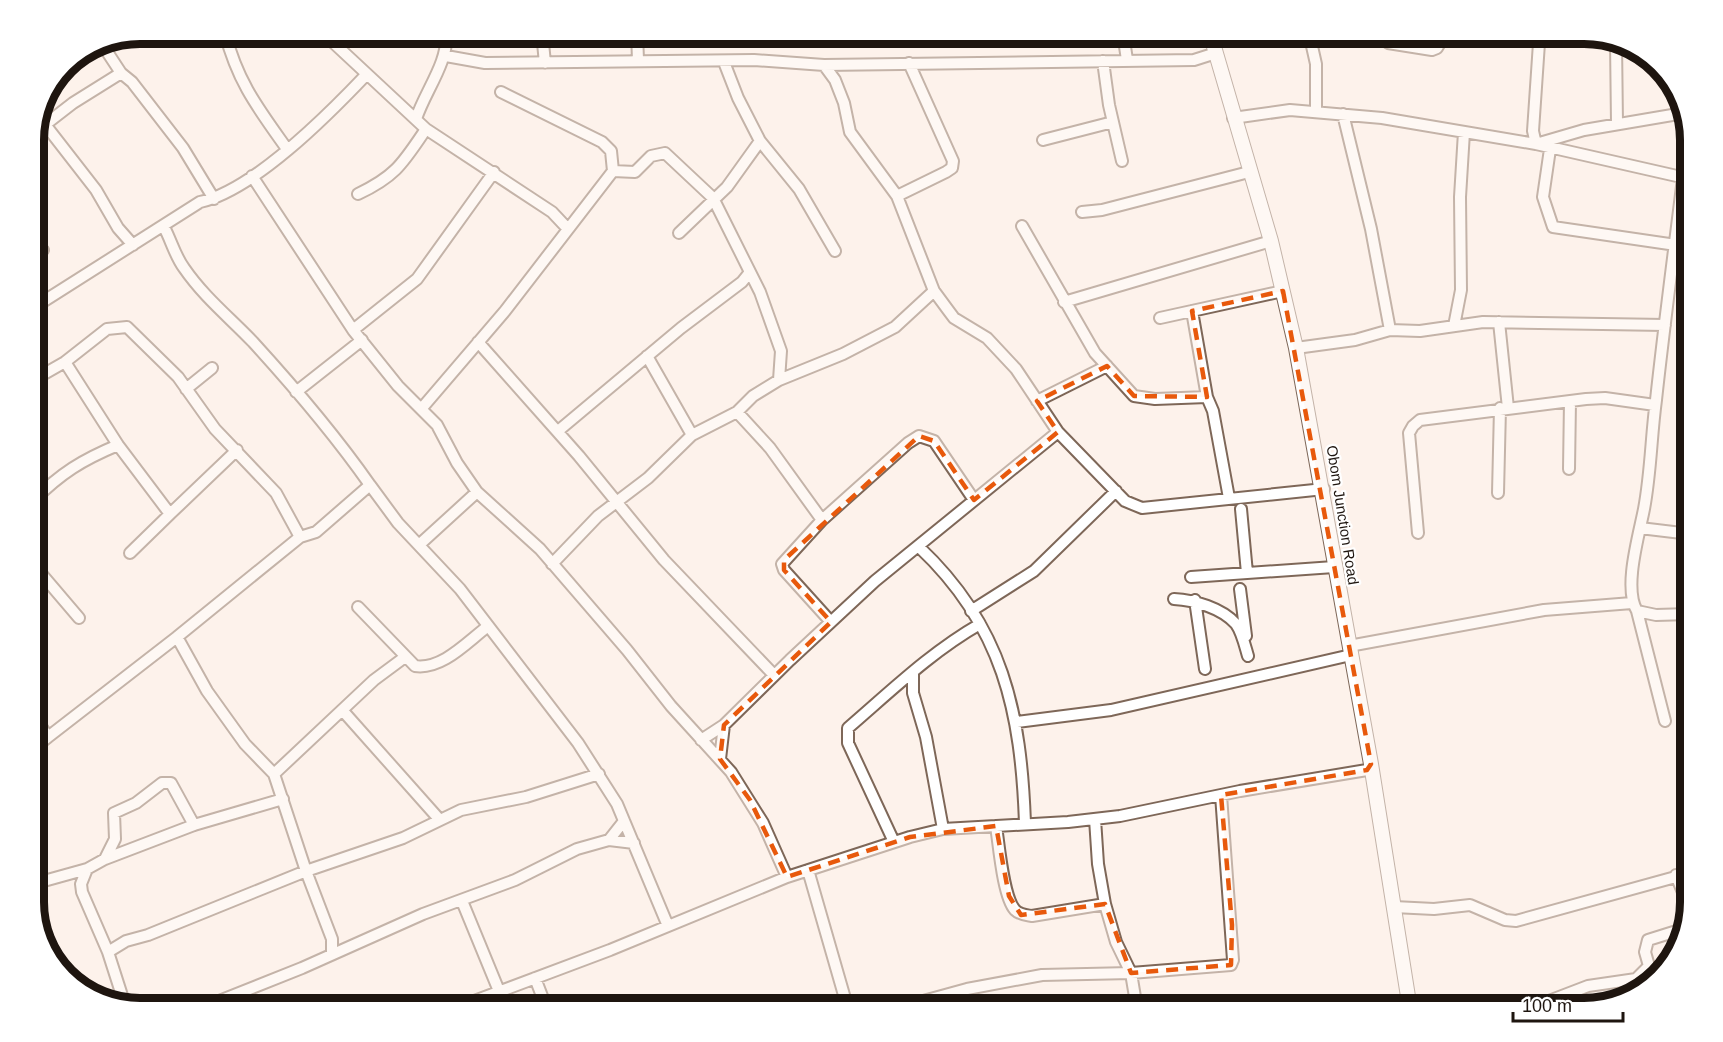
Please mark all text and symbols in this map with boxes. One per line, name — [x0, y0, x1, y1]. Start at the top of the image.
street label: Obom Junction Road — [1324, 444, 1362, 586]
scale bar — [1513, 985, 1622, 1023]
text: 100 m — [1522, 996, 1572, 1016]

